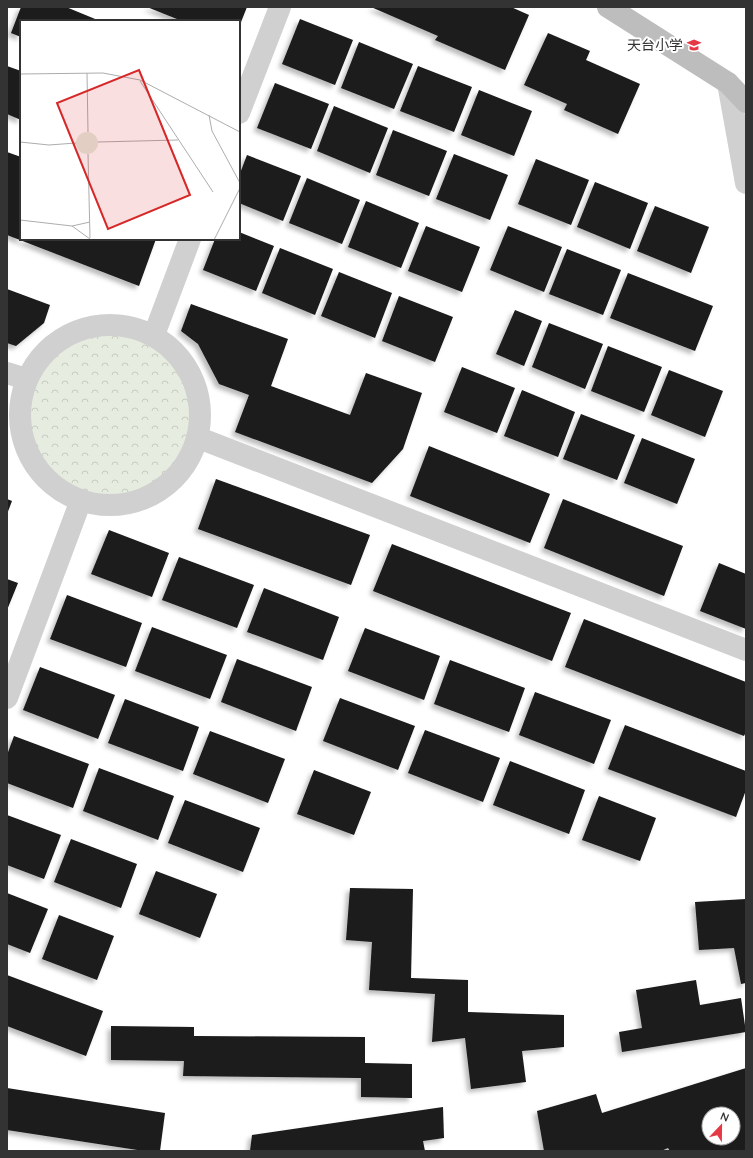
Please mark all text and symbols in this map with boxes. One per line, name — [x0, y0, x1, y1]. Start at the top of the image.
inset map — [20, 20, 240, 240]
place label: 天台小学 — [627, 36, 683, 54]
school or university icon: 天台小学 — [686, 37, 702, 53]
north arrow — [701, 1106, 741, 1146]
text: N — [718, 1109, 731, 1125]

